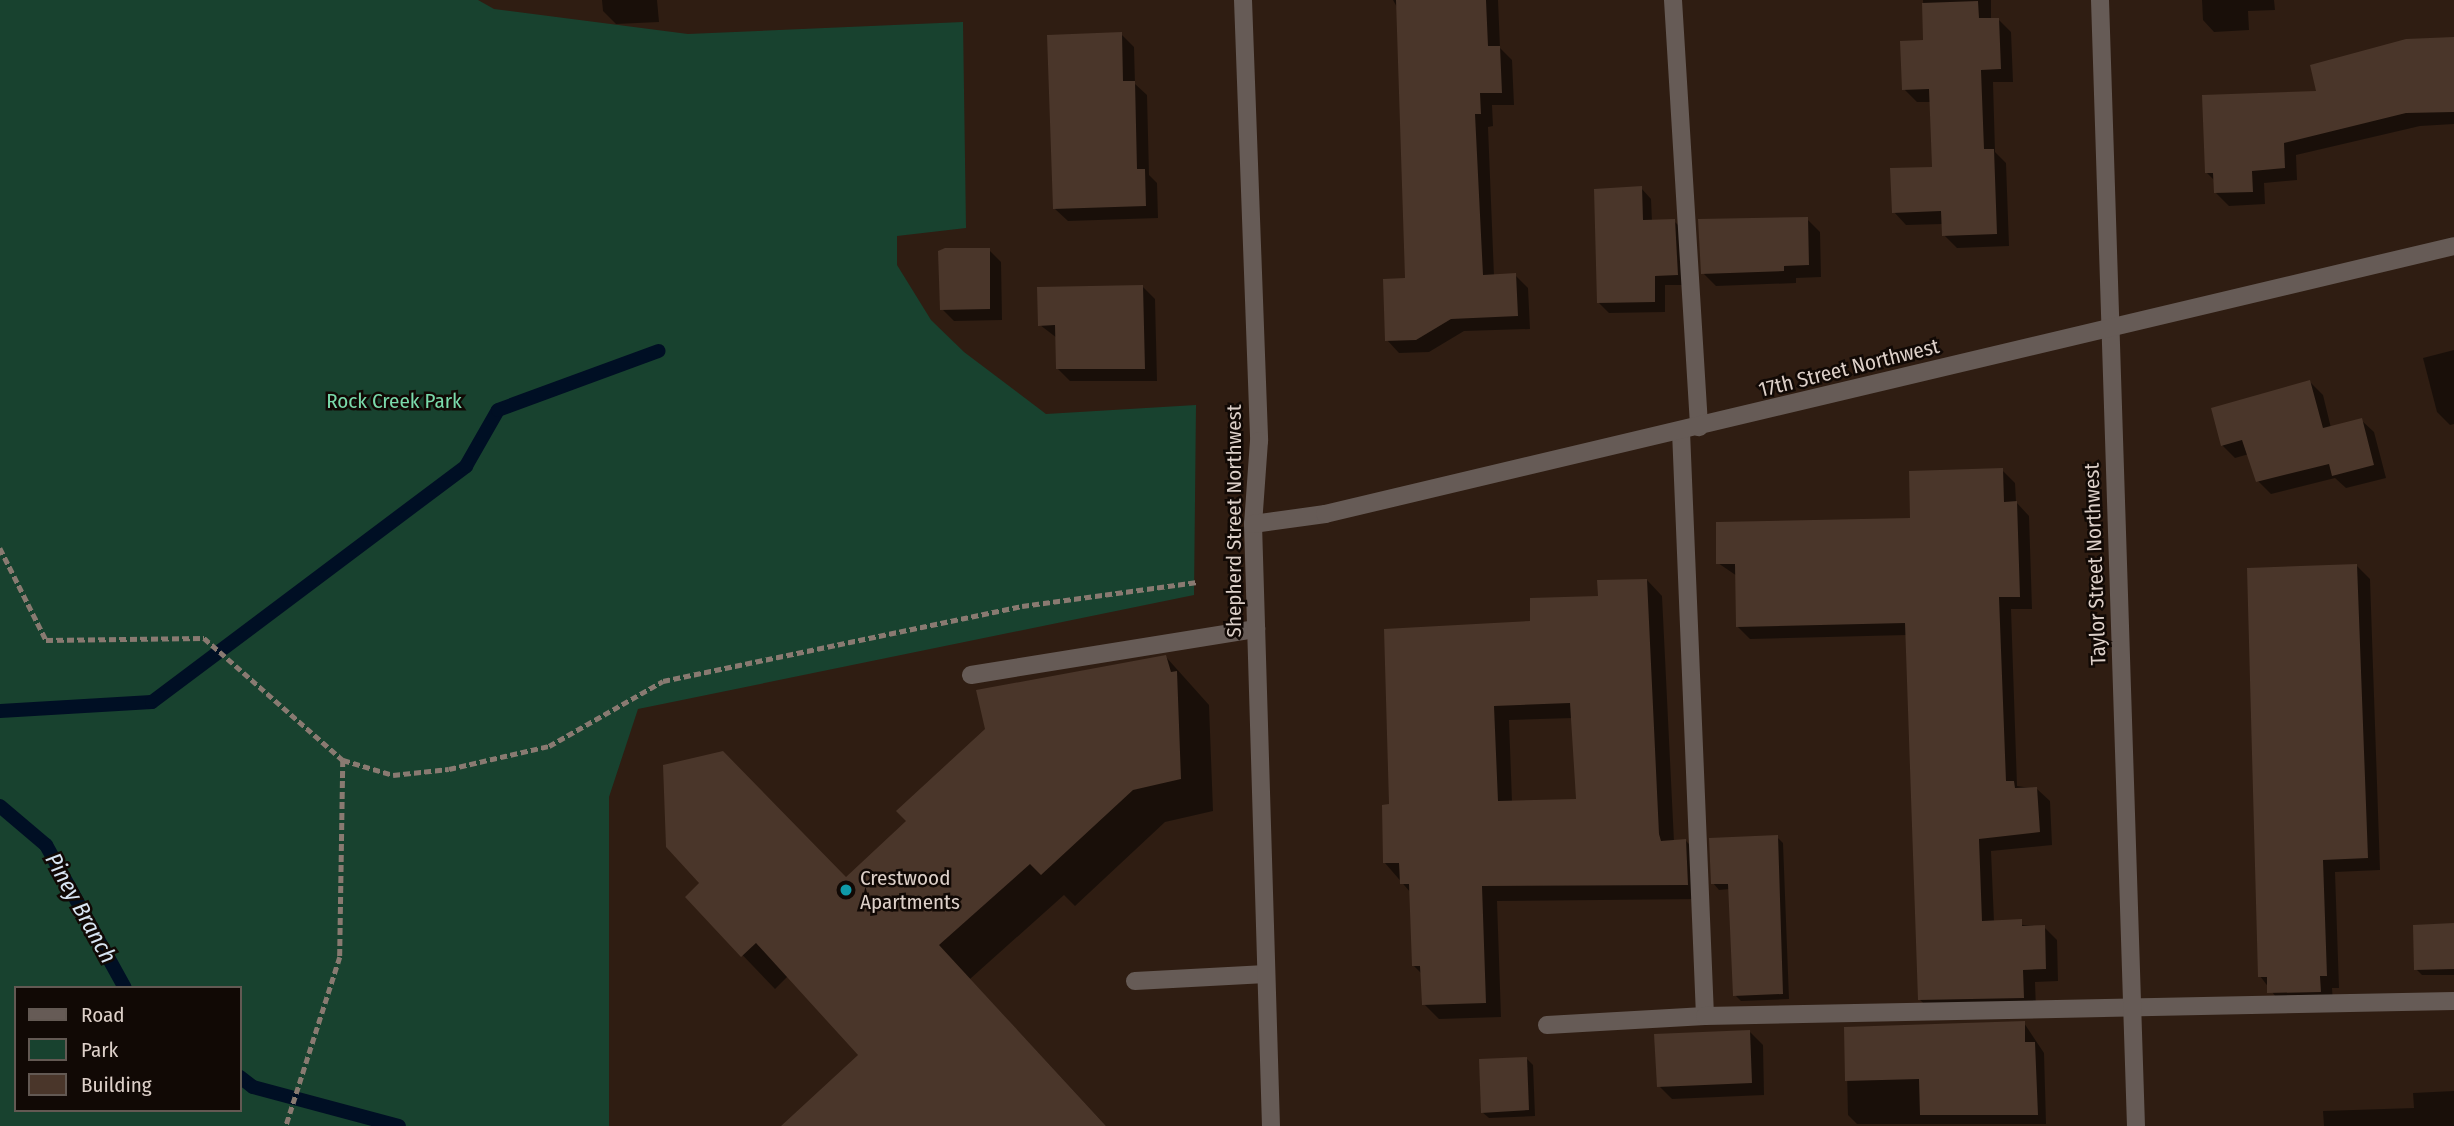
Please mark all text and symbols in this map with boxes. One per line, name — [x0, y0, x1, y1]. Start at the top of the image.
street label: 17th Street Northwest — [1756, 333, 1942, 403]
park label: Rock Creek Park — [326, 388, 462, 414]
street label: Shepherd Street Northwest — [1221, 405, 1247, 637]
street label: Taylor Street Northwest — [2079, 462, 2111, 666]
water label: Piney Branch — [39, 848, 123, 968]
place label: Crestwood Apartments — [860, 865, 960, 915]
marker: Crestwood Apartments — [838, 882, 854, 898]
legend — [14, 986, 242, 1112]
text: Road — [81, 1002, 125, 1028]
text: Park — [81, 1037, 118, 1063]
text: Building — [81, 1072, 152, 1098]

